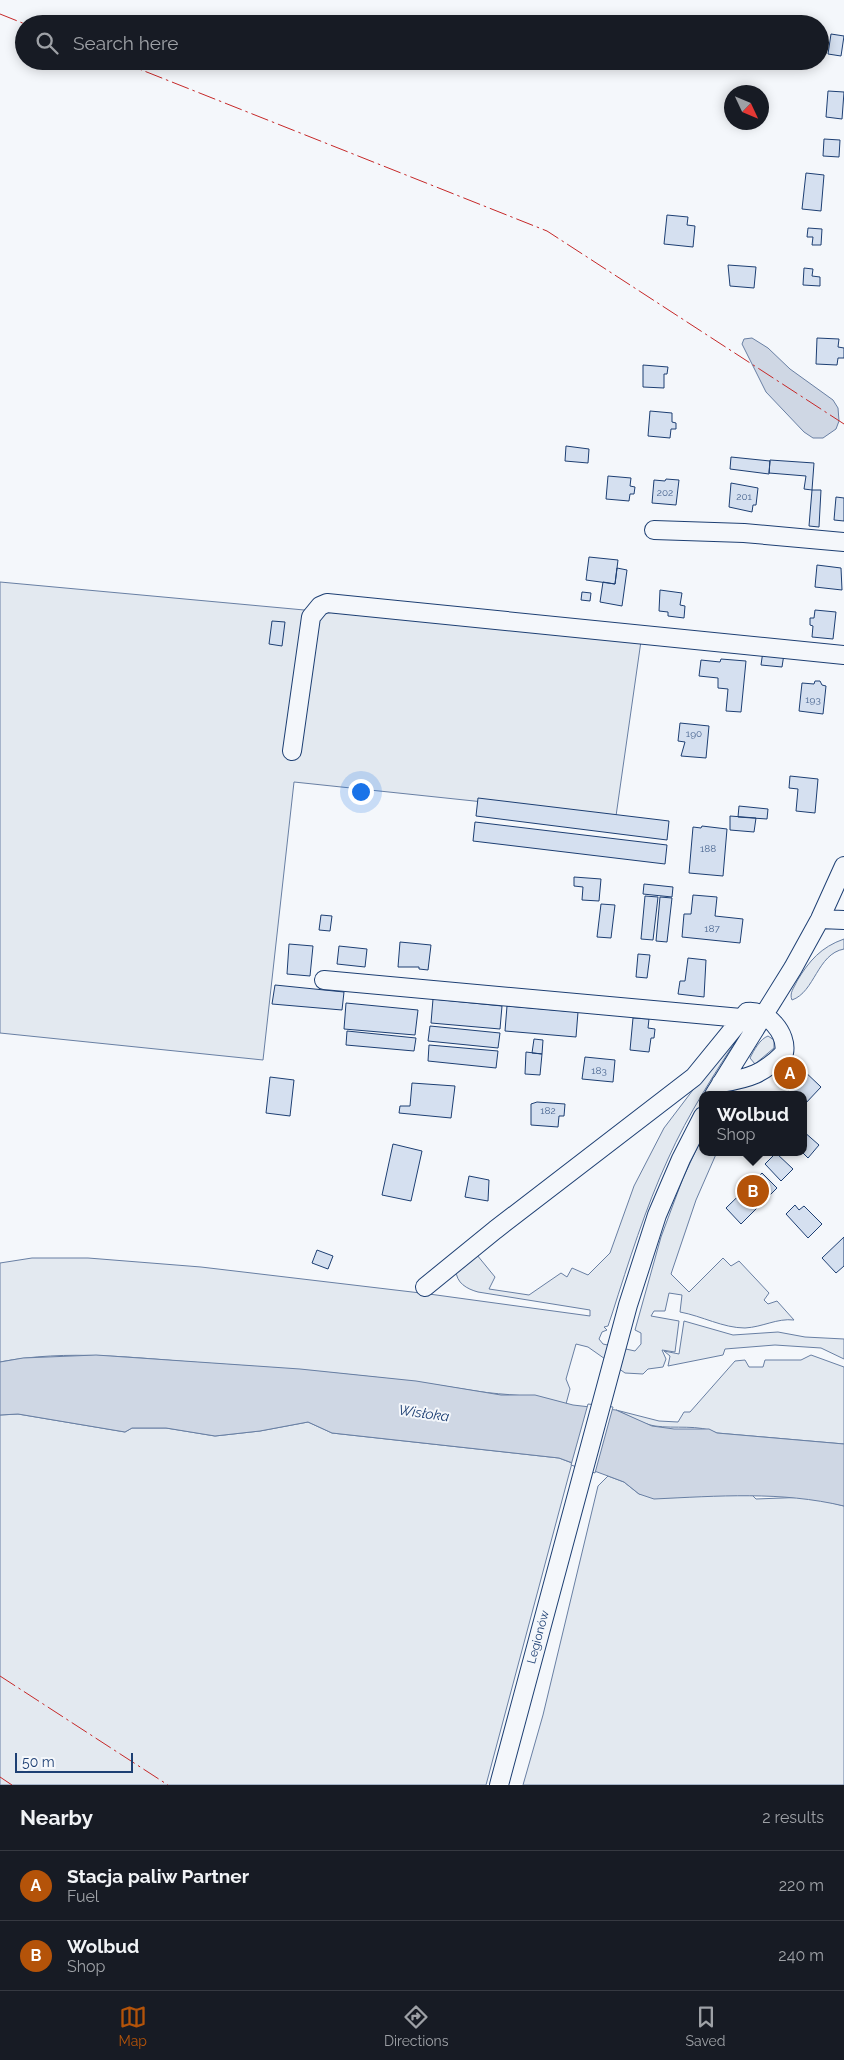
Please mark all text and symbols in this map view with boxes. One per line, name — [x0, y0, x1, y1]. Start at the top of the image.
search box — [15, 15, 829, 70]
icon: search — [33, 29, 61, 57]
text: Search here — [73, 32, 179, 54]
north arrow — [724, 85, 769, 130]
house number: 202 — [657, 487, 673, 498]
house number: 201 — [736, 491, 753, 502]
house number: 193 — [805, 694, 821, 705]
house number: 190 — [686, 728, 702, 739]
your location — [348, 779, 374, 805]
house number: 188 — [700, 843, 716, 854]
house number: 187 — [704, 923, 720, 934]
pin: A — [774, 1054, 806, 1092]
house number: 183 — [591, 1065, 607, 1076]
popup — [699, 1091, 807, 1156]
text: Wolbud — [717, 1103, 789, 1125]
house number: 182 — [540, 1105, 556, 1116]
text: Shop — [717, 1125, 755, 1144]
pin: B — [737, 1172, 769, 1210]
water label: Wisłoka — [398, 1402, 450, 1424]
street label: Legionów — [524, 1609, 552, 1665]
scale bar — [15, 1750, 132, 1773]
text: 50 m — [22, 1754, 55, 1770]
text: Nearby — [20, 1805, 93, 1830]
text: 2 results — [762, 1808, 824, 1827]
text: Stacja paliw Partner — [67, 1865, 249, 1887]
text: A — [31, 1876, 41, 1895]
text: 220 m — [779, 1876, 824, 1895]
text: Fuel — [67, 1887, 99, 1906]
text: Wolbud — [67, 1935, 139, 1957]
text: B — [31, 1946, 41, 1965]
text: 240 m — [778, 1946, 824, 1965]
text: Shop — [67, 1957, 105, 1976]
tab: Map — [118, 2003, 147, 2049]
tab: Directions — [384, 2003, 449, 2049]
tab: Saved — [685, 2003, 726, 2049]

